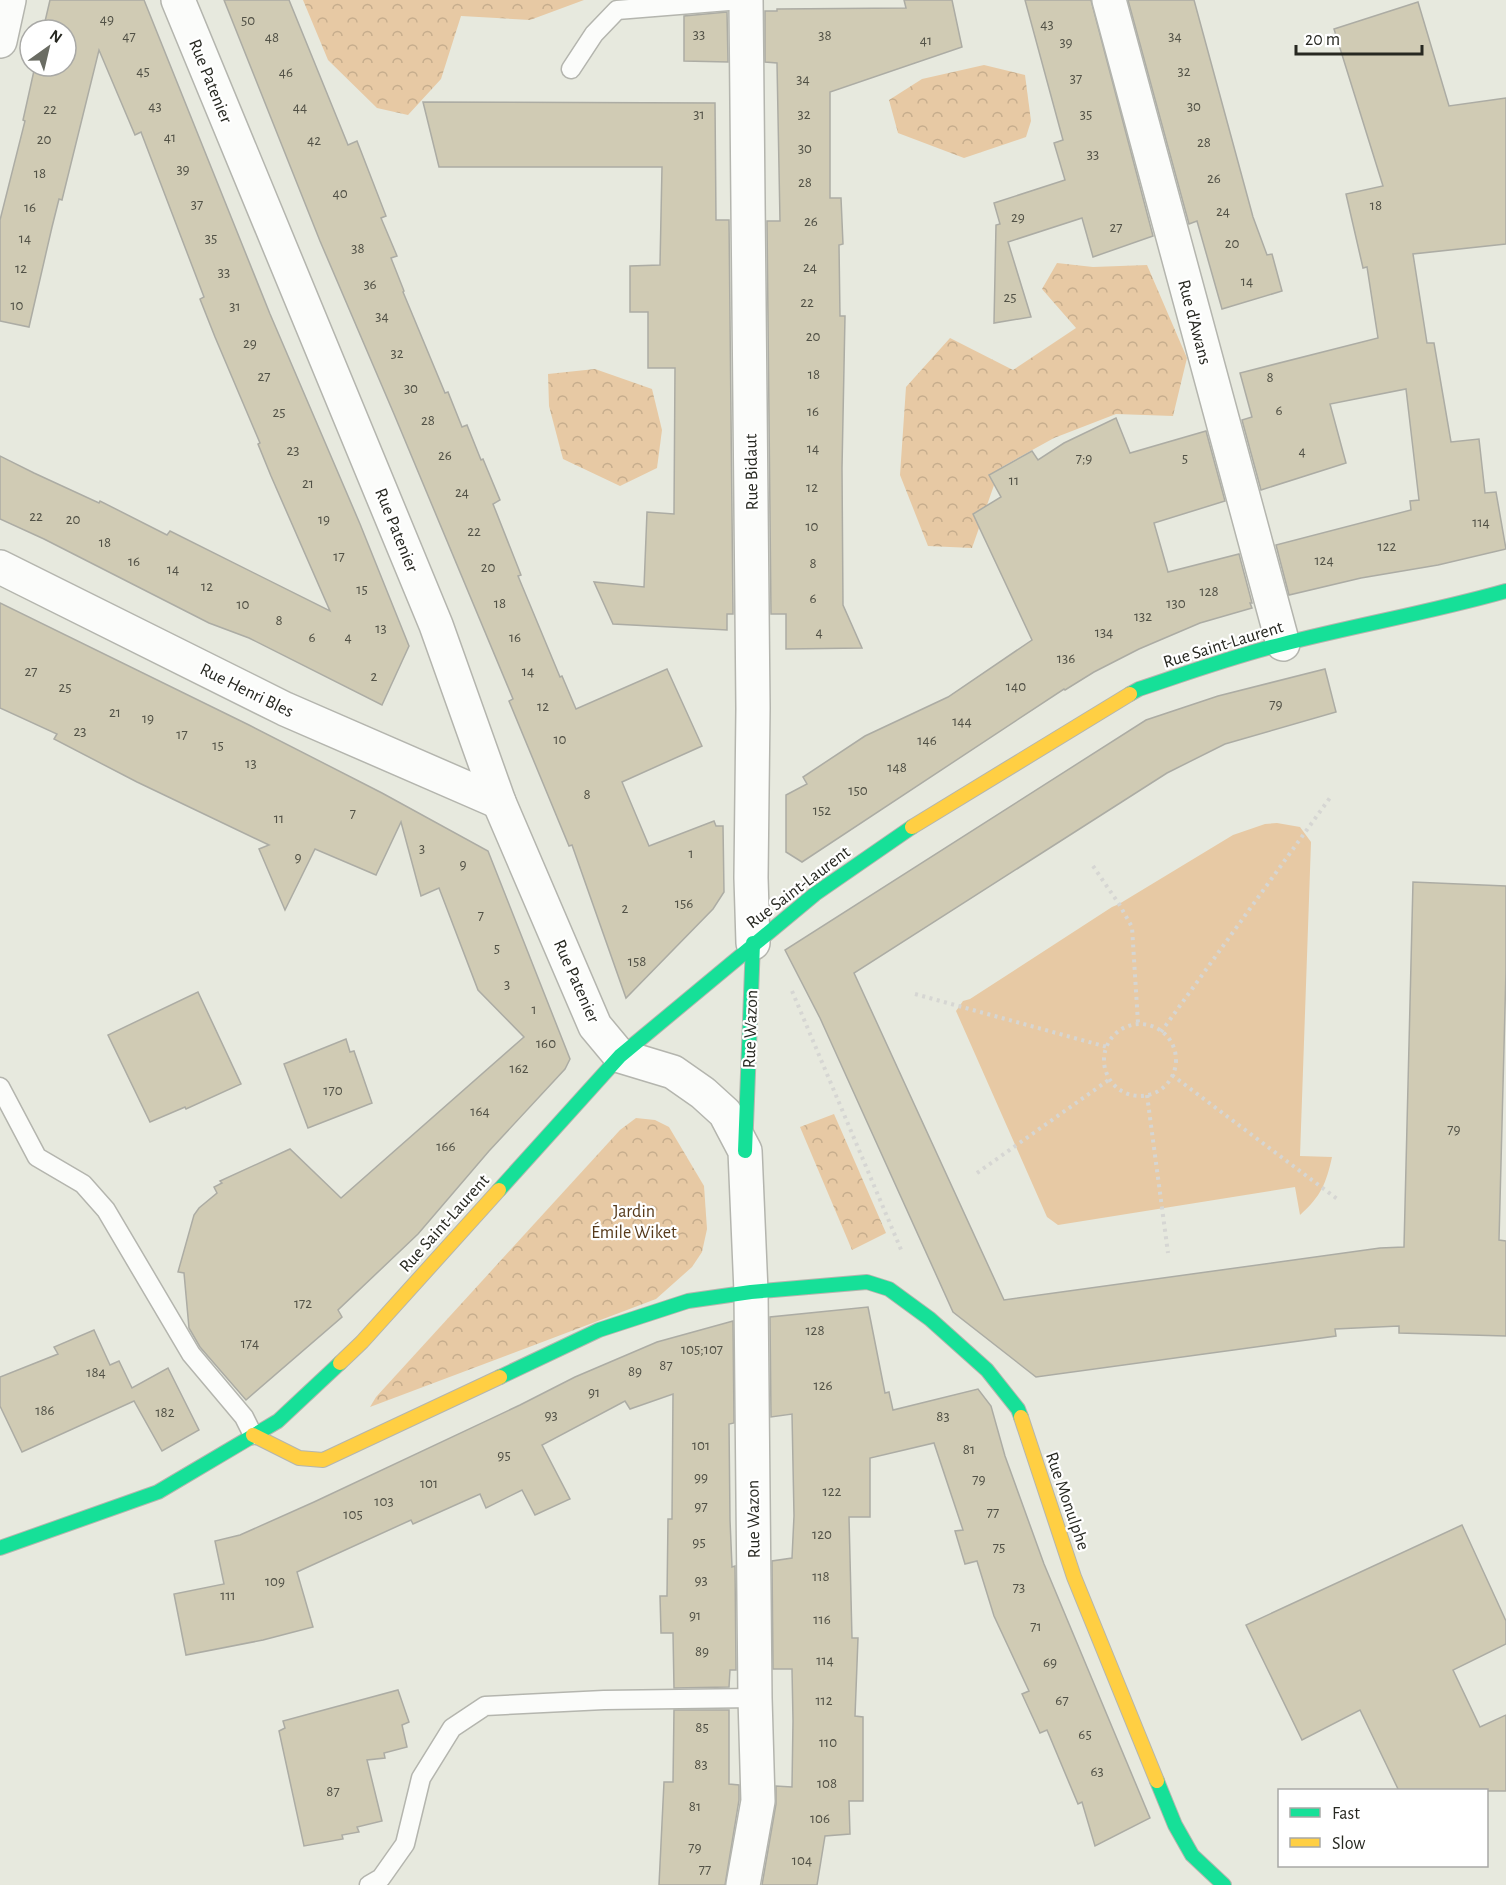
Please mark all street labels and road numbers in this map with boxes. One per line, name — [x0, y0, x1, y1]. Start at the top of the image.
street label: Rue Patenier — [185, 37, 235, 126]
street label: Rue d'Awans — [1174, 278, 1214, 367]
street label: Rue Bidaut — [742, 433, 762, 510]
street label: Rue Patenier — [371, 486, 421, 575]
street label: Rue Saint-Laurent — [1161, 618, 1286, 672]
street label: Rue Henri Bles — [197, 661, 296, 721]
street label: Rue Saint-Laurent — [743, 843, 854, 932]
street label: Rue Patenier — [550, 937, 602, 1026]
street label: Rue Wazon — [741, 989, 761, 1069]
street label: Rue Saint-Laurent — [396, 1171, 493, 1276]
street label: Rue Monulphe — [1042, 1450, 1092, 1553]
street label: Rue Wazon — [744, 1480, 764, 1558]

